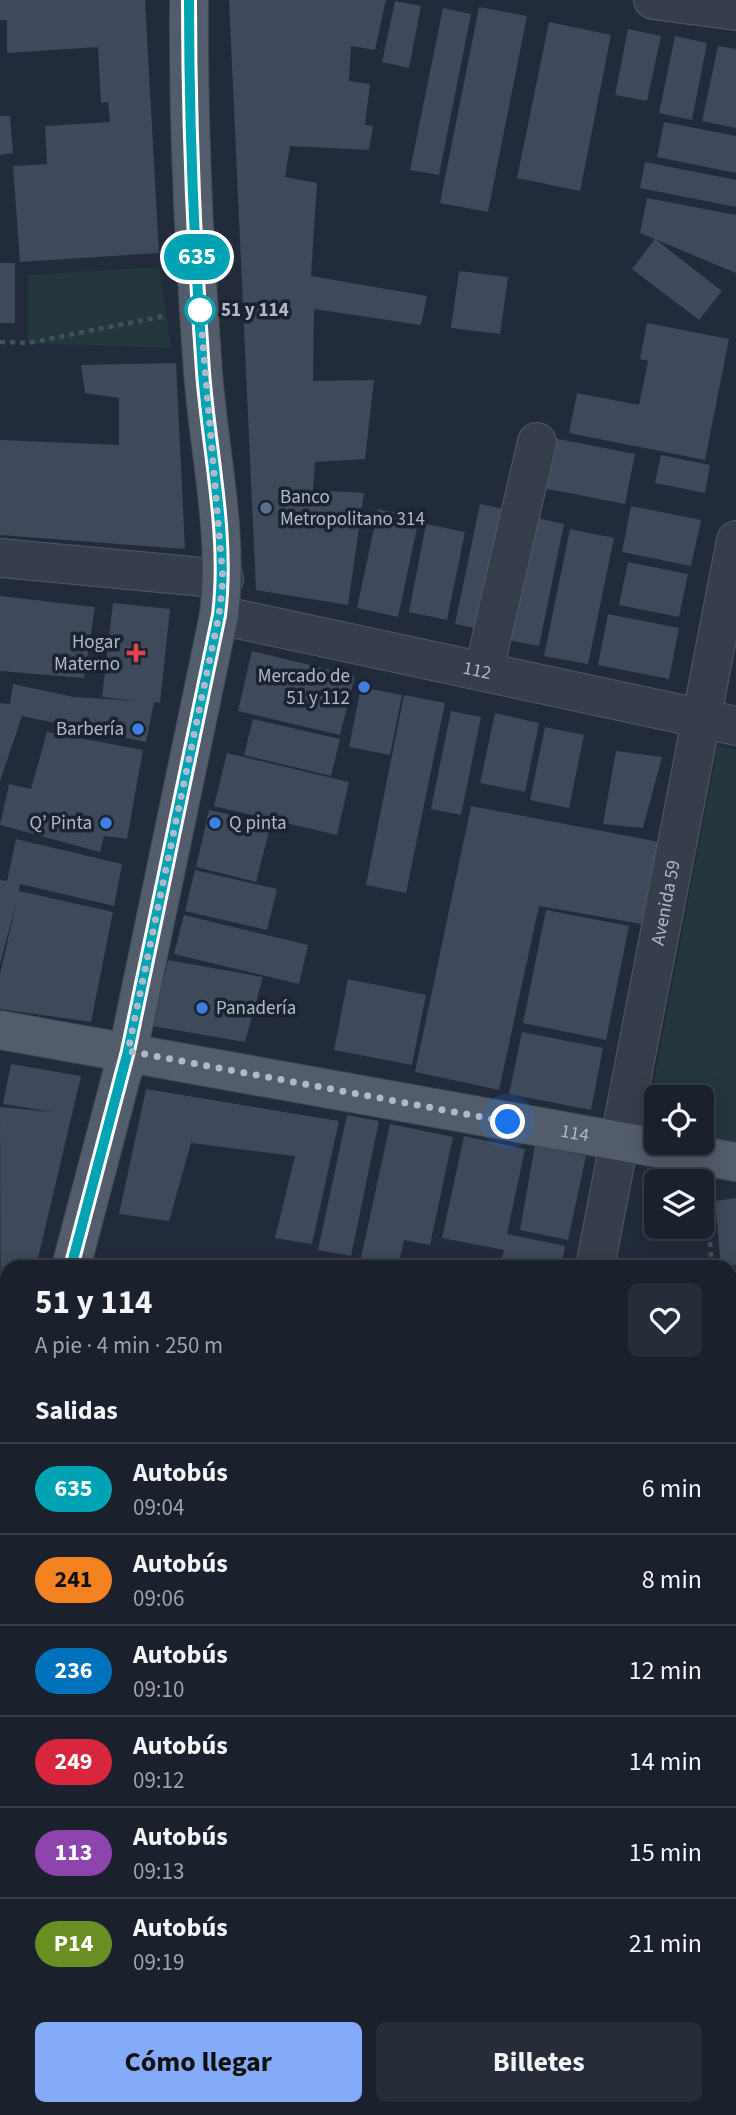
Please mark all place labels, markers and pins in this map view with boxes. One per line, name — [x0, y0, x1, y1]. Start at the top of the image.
marker: 51 y 114 — [185, 295, 215, 325]
place label: 51 y 114 — [221, 297, 289, 324]
place label: Banco Metropolitano 314 — [280, 484, 425, 533]
marker: Banco Metropolitano 314 — [258, 500, 274, 516]
place label: Hogar Materno — [54, 629, 120, 678]
marker: Hogar Materno — [126, 643, 146, 663]
place label: Mercado de 51 y 112 — [258, 663, 350, 712]
marker: Mercado de 51 y 112 — [356, 679, 372, 695]
place label: Barbería — [56, 716, 124, 743]
marker: Barbería — [130, 721, 146, 737]
place label: Q’ Pinta — [29, 810, 92, 837]
place label: Q pinta — [229, 810, 287, 837]
marker: Q’ Pinta — [98, 815, 114, 831]
marker: Q pinta — [207, 815, 223, 831]
place label: Panadería — [216, 995, 296, 1022]
marker: Panadería — [194, 1000, 210, 1016]

